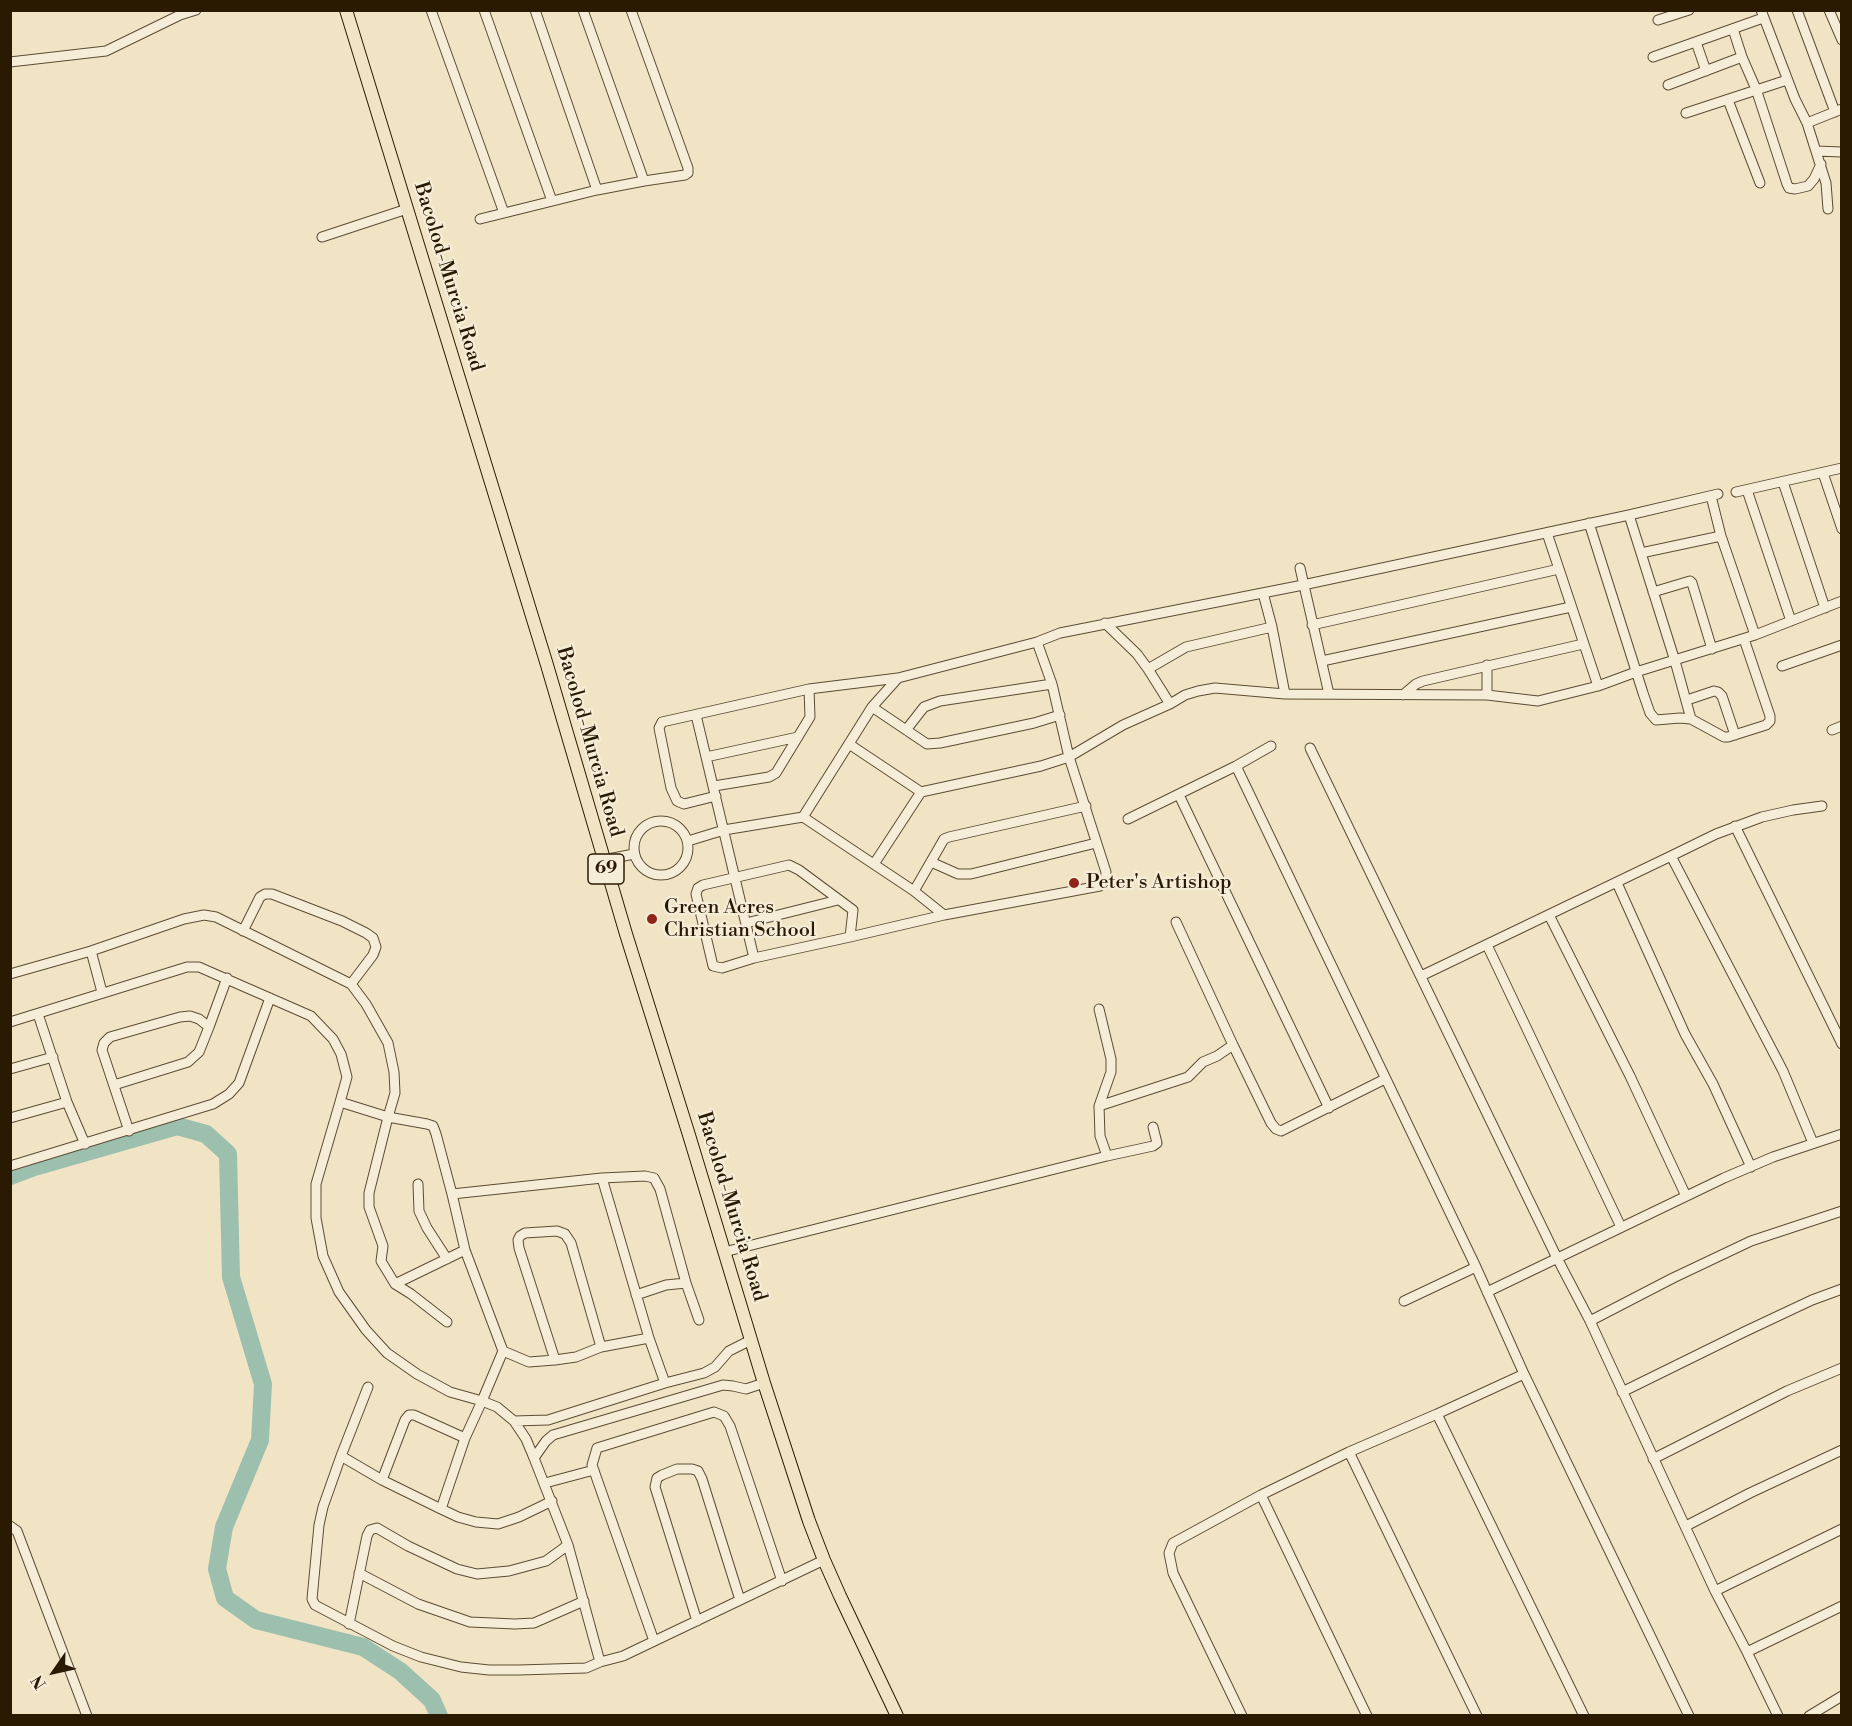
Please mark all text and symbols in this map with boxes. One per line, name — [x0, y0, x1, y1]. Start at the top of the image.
street label: Bacolod-Murcia Road — [408, 179, 488, 375]
street label: Bacolod-Murcia Road — [550, 644, 628, 840]
road number: 69 — [588, 854, 624, 884]
place label: Peter's Artishop — [1086, 871, 1232, 895]
marker: Peter's Artishop — [1067, 876, 1081, 890]
place label: Green Acres Christian School — [664, 896, 816, 943]
marker: Green Acres Christian School — [645, 912, 659, 926]
street label: Bacolod-Murcia Road — [691, 1109, 771, 1305]
north arrow — [24, 1642, 84, 1702]
text: N — [27, 1671, 51, 1693]

